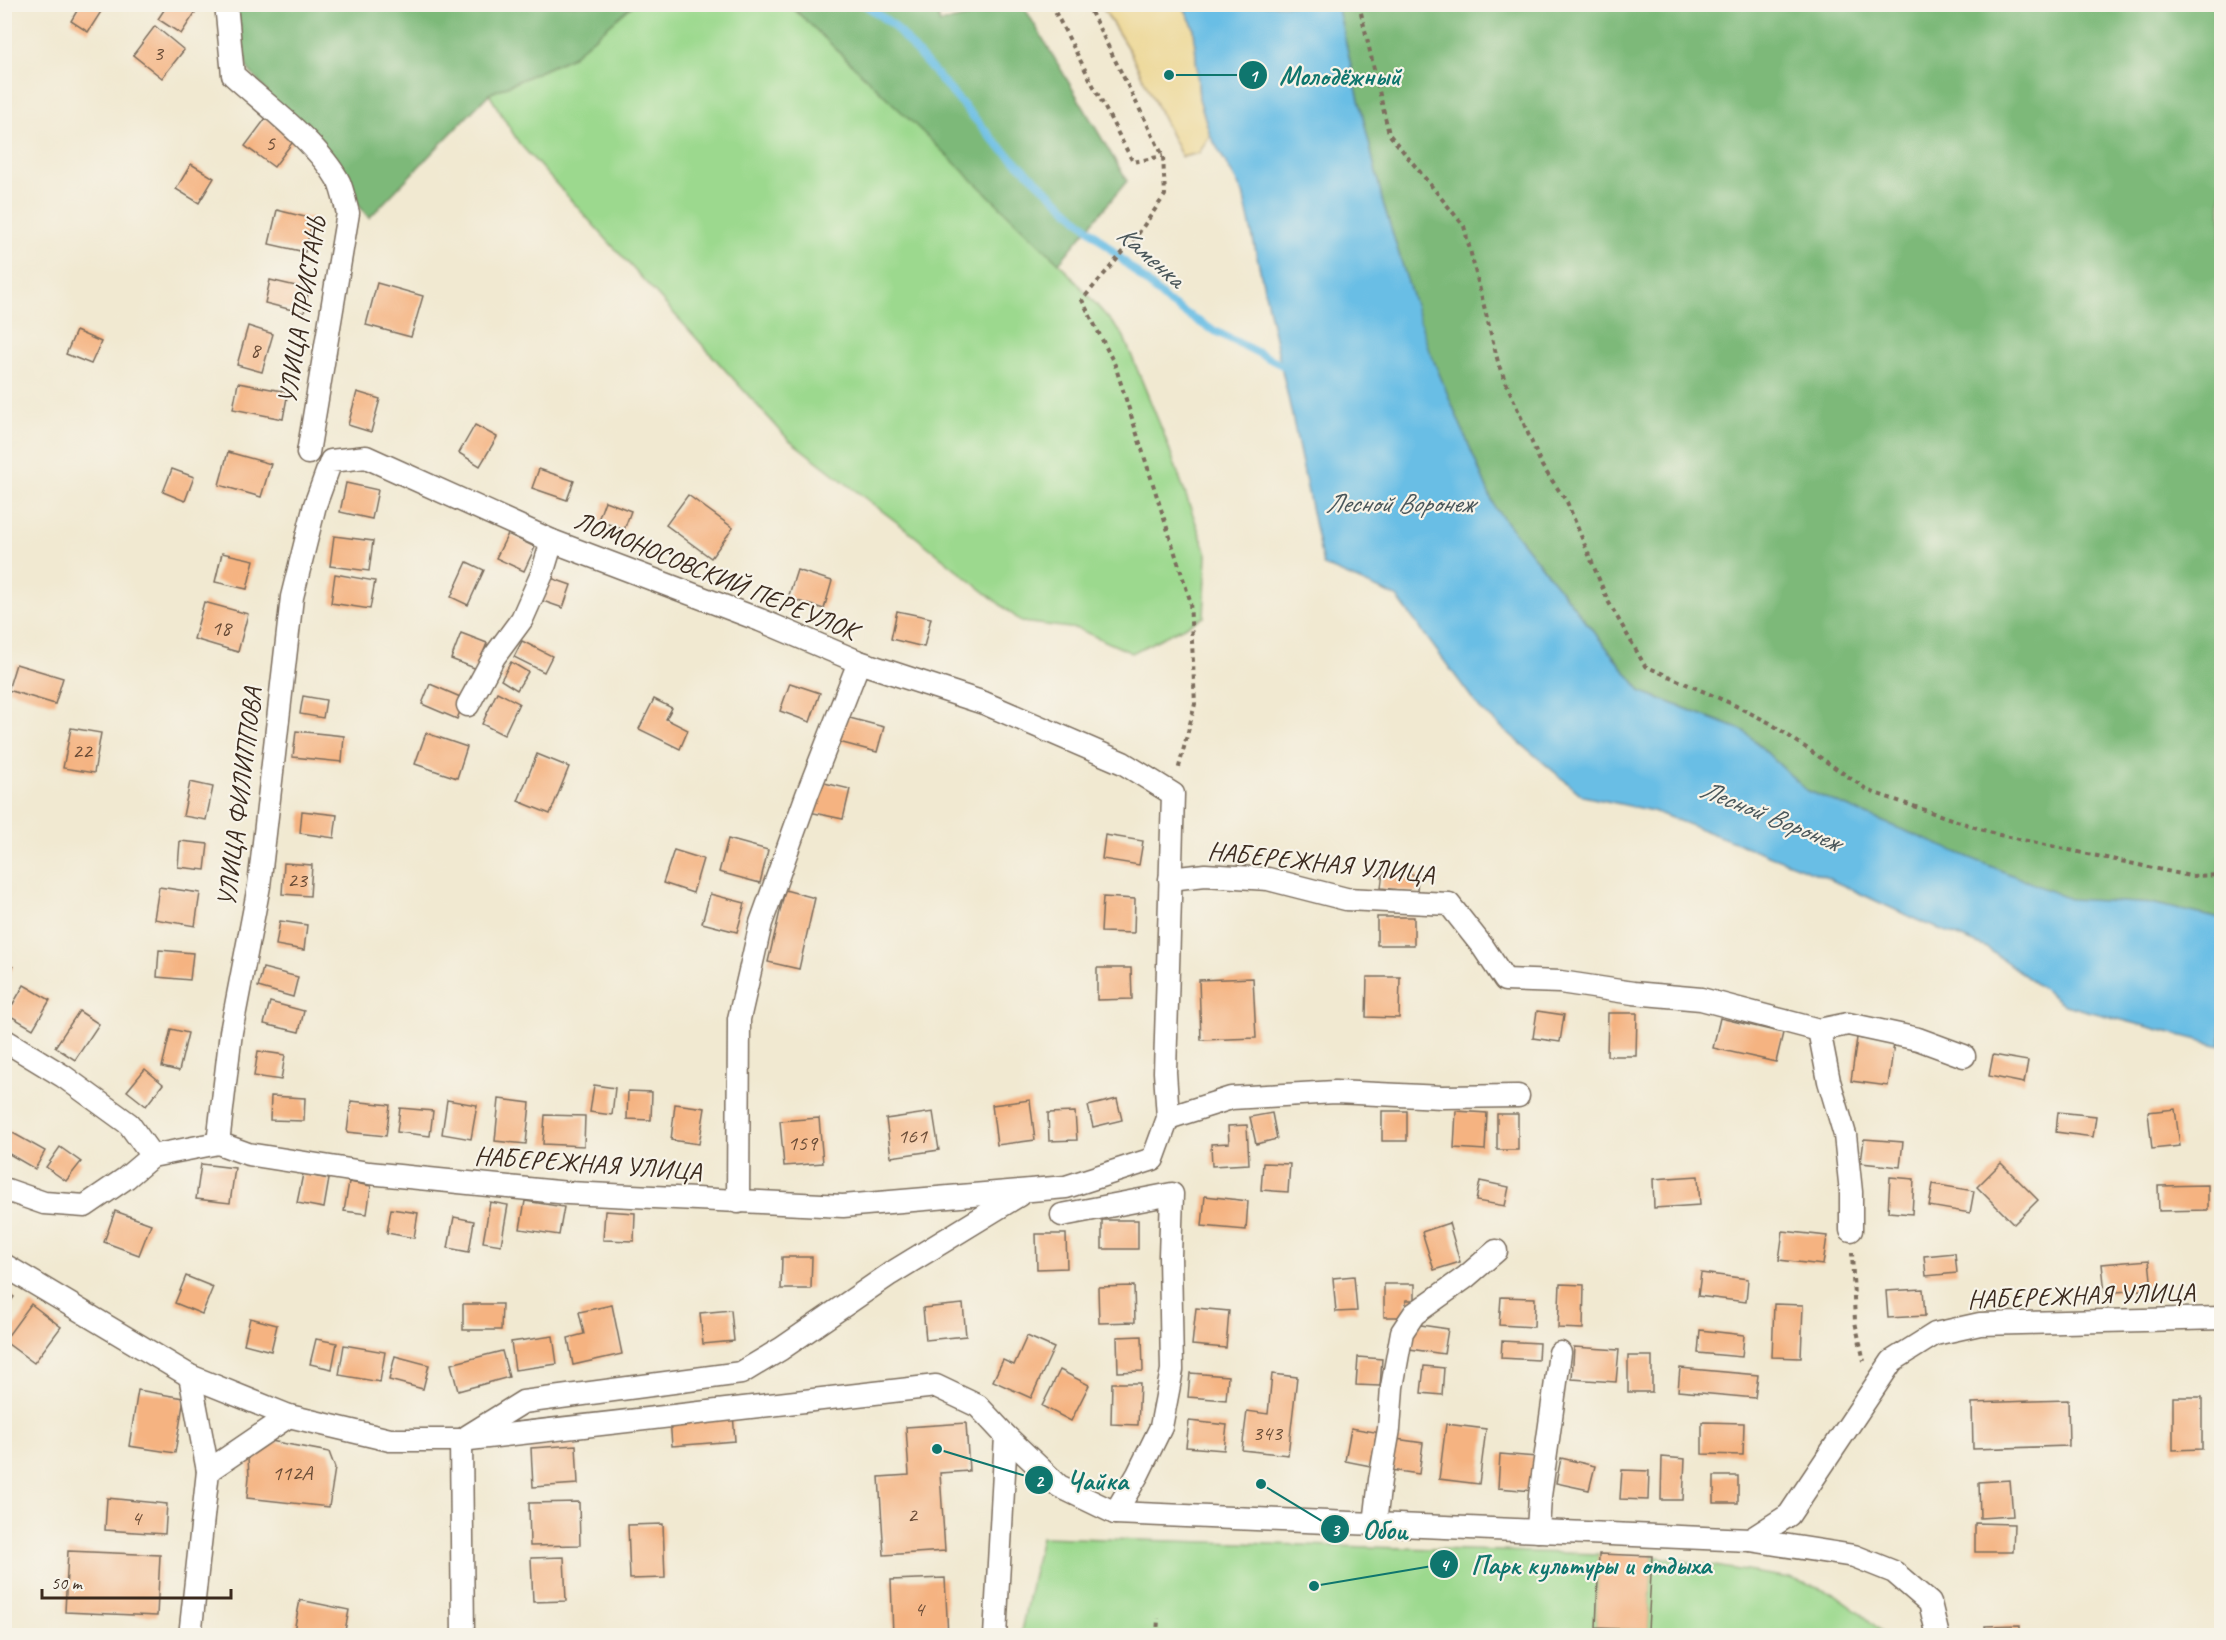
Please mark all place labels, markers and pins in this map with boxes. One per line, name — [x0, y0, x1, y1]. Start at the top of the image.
callout: Молодёжный — [1238, 53, 1413, 98]
callout: Чайка — [1024, 1458, 1140, 1503]
callout: Обои — [1320, 1507, 1420, 1552]
callout: Парк культуры и отдыха — [1429, 1542, 1722, 1587]

